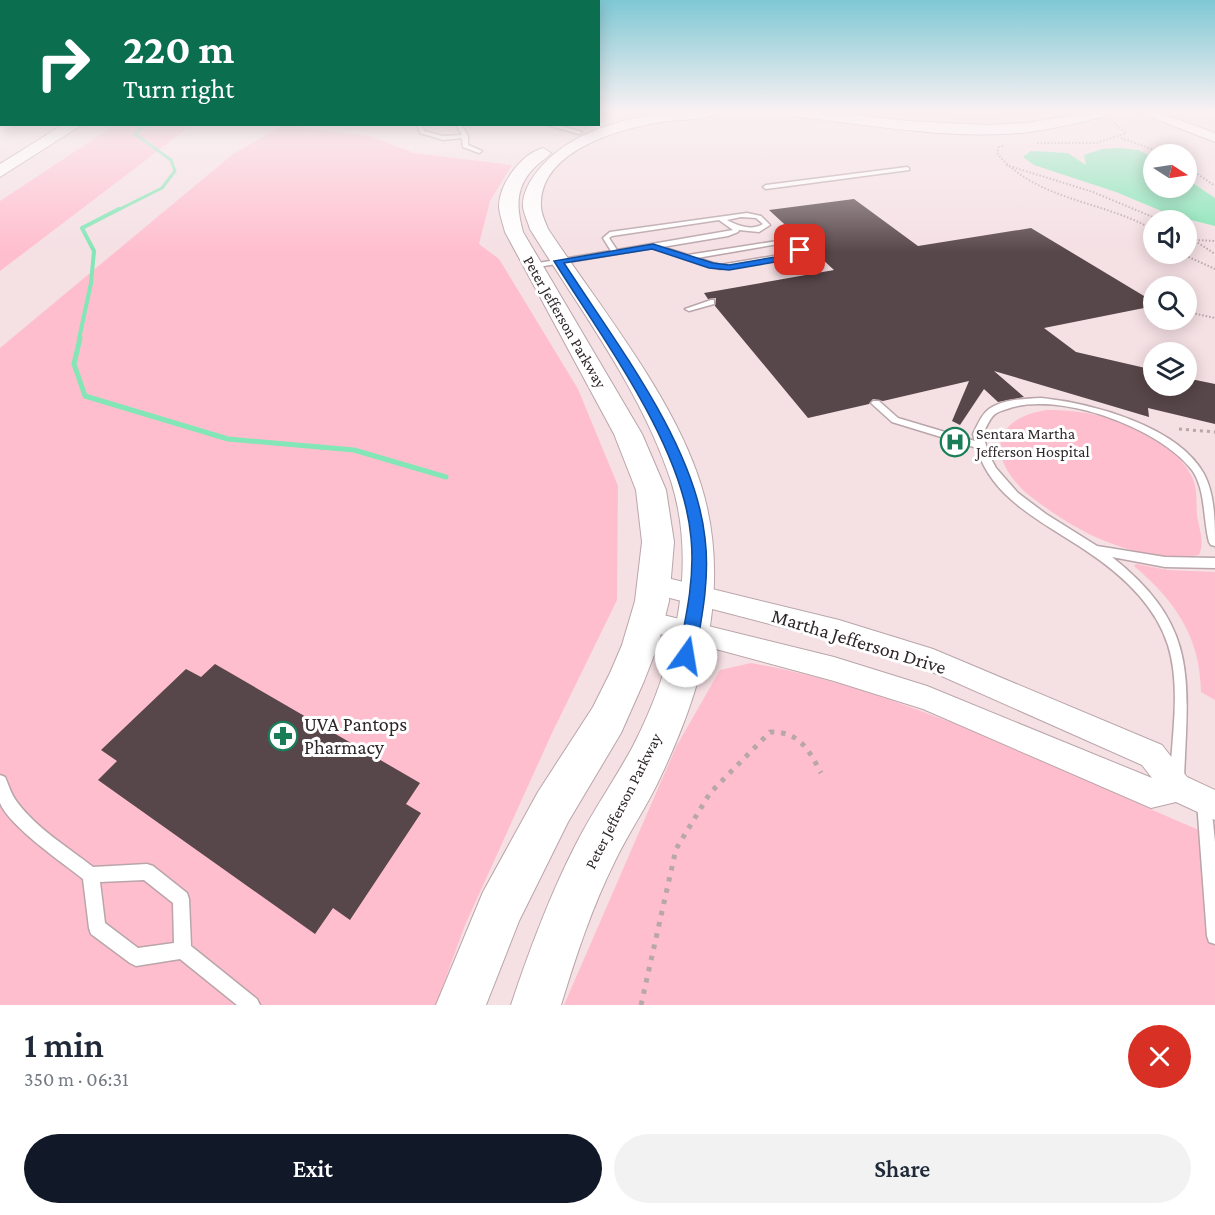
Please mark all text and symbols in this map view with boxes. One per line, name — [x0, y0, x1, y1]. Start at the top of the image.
icon: right — [24, 24, 102, 102]
text: 220 m — [123, 25, 234, 72]
text: Turn right — [123, 74, 234, 104]
north arrow — [1143, 144, 1197, 198]
map controls — [1143, 144, 1197, 396]
button: sound — [1143, 210, 1197, 264]
pin — [774, 224, 825, 275]
icon: arrive — [783, 233, 816, 266]
street label: Peter Jefferson Parkway — [519, 253, 610, 392]
button: search — [1143, 276, 1197, 330]
button: layers — [1143, 342, 1197, 396]
place label: Sentara Martha Jefferson Hospital — [974, 425, 1090, 461]
hospital icon: Sentara Martha Jefferson Hospital — [939, 426, 971, 458]
street label: Martha Jefferson Drive — [769, 604, 949, 679]
position arrow — [654, 624, 718, 688]
place label: UVA Pantops Pharmacy — [304, 713, 407, 759]
pharmacy icon: UVA Pantops Pharmacy — [267, 720, 299, 752]
street label: Peter Jefferson Parkway — [581, 730, 666, 872]
text: 1 min — [24, 1025, 104, 1065]
button: close — [1128, 1025, 1191, 1088]
text: 350 m · 06:31 — [24, 1068, 129, 1090]
button: Exit — [24, 1134, 602, 1203]
button: Share — [614, 1134, 1191, 1203]

